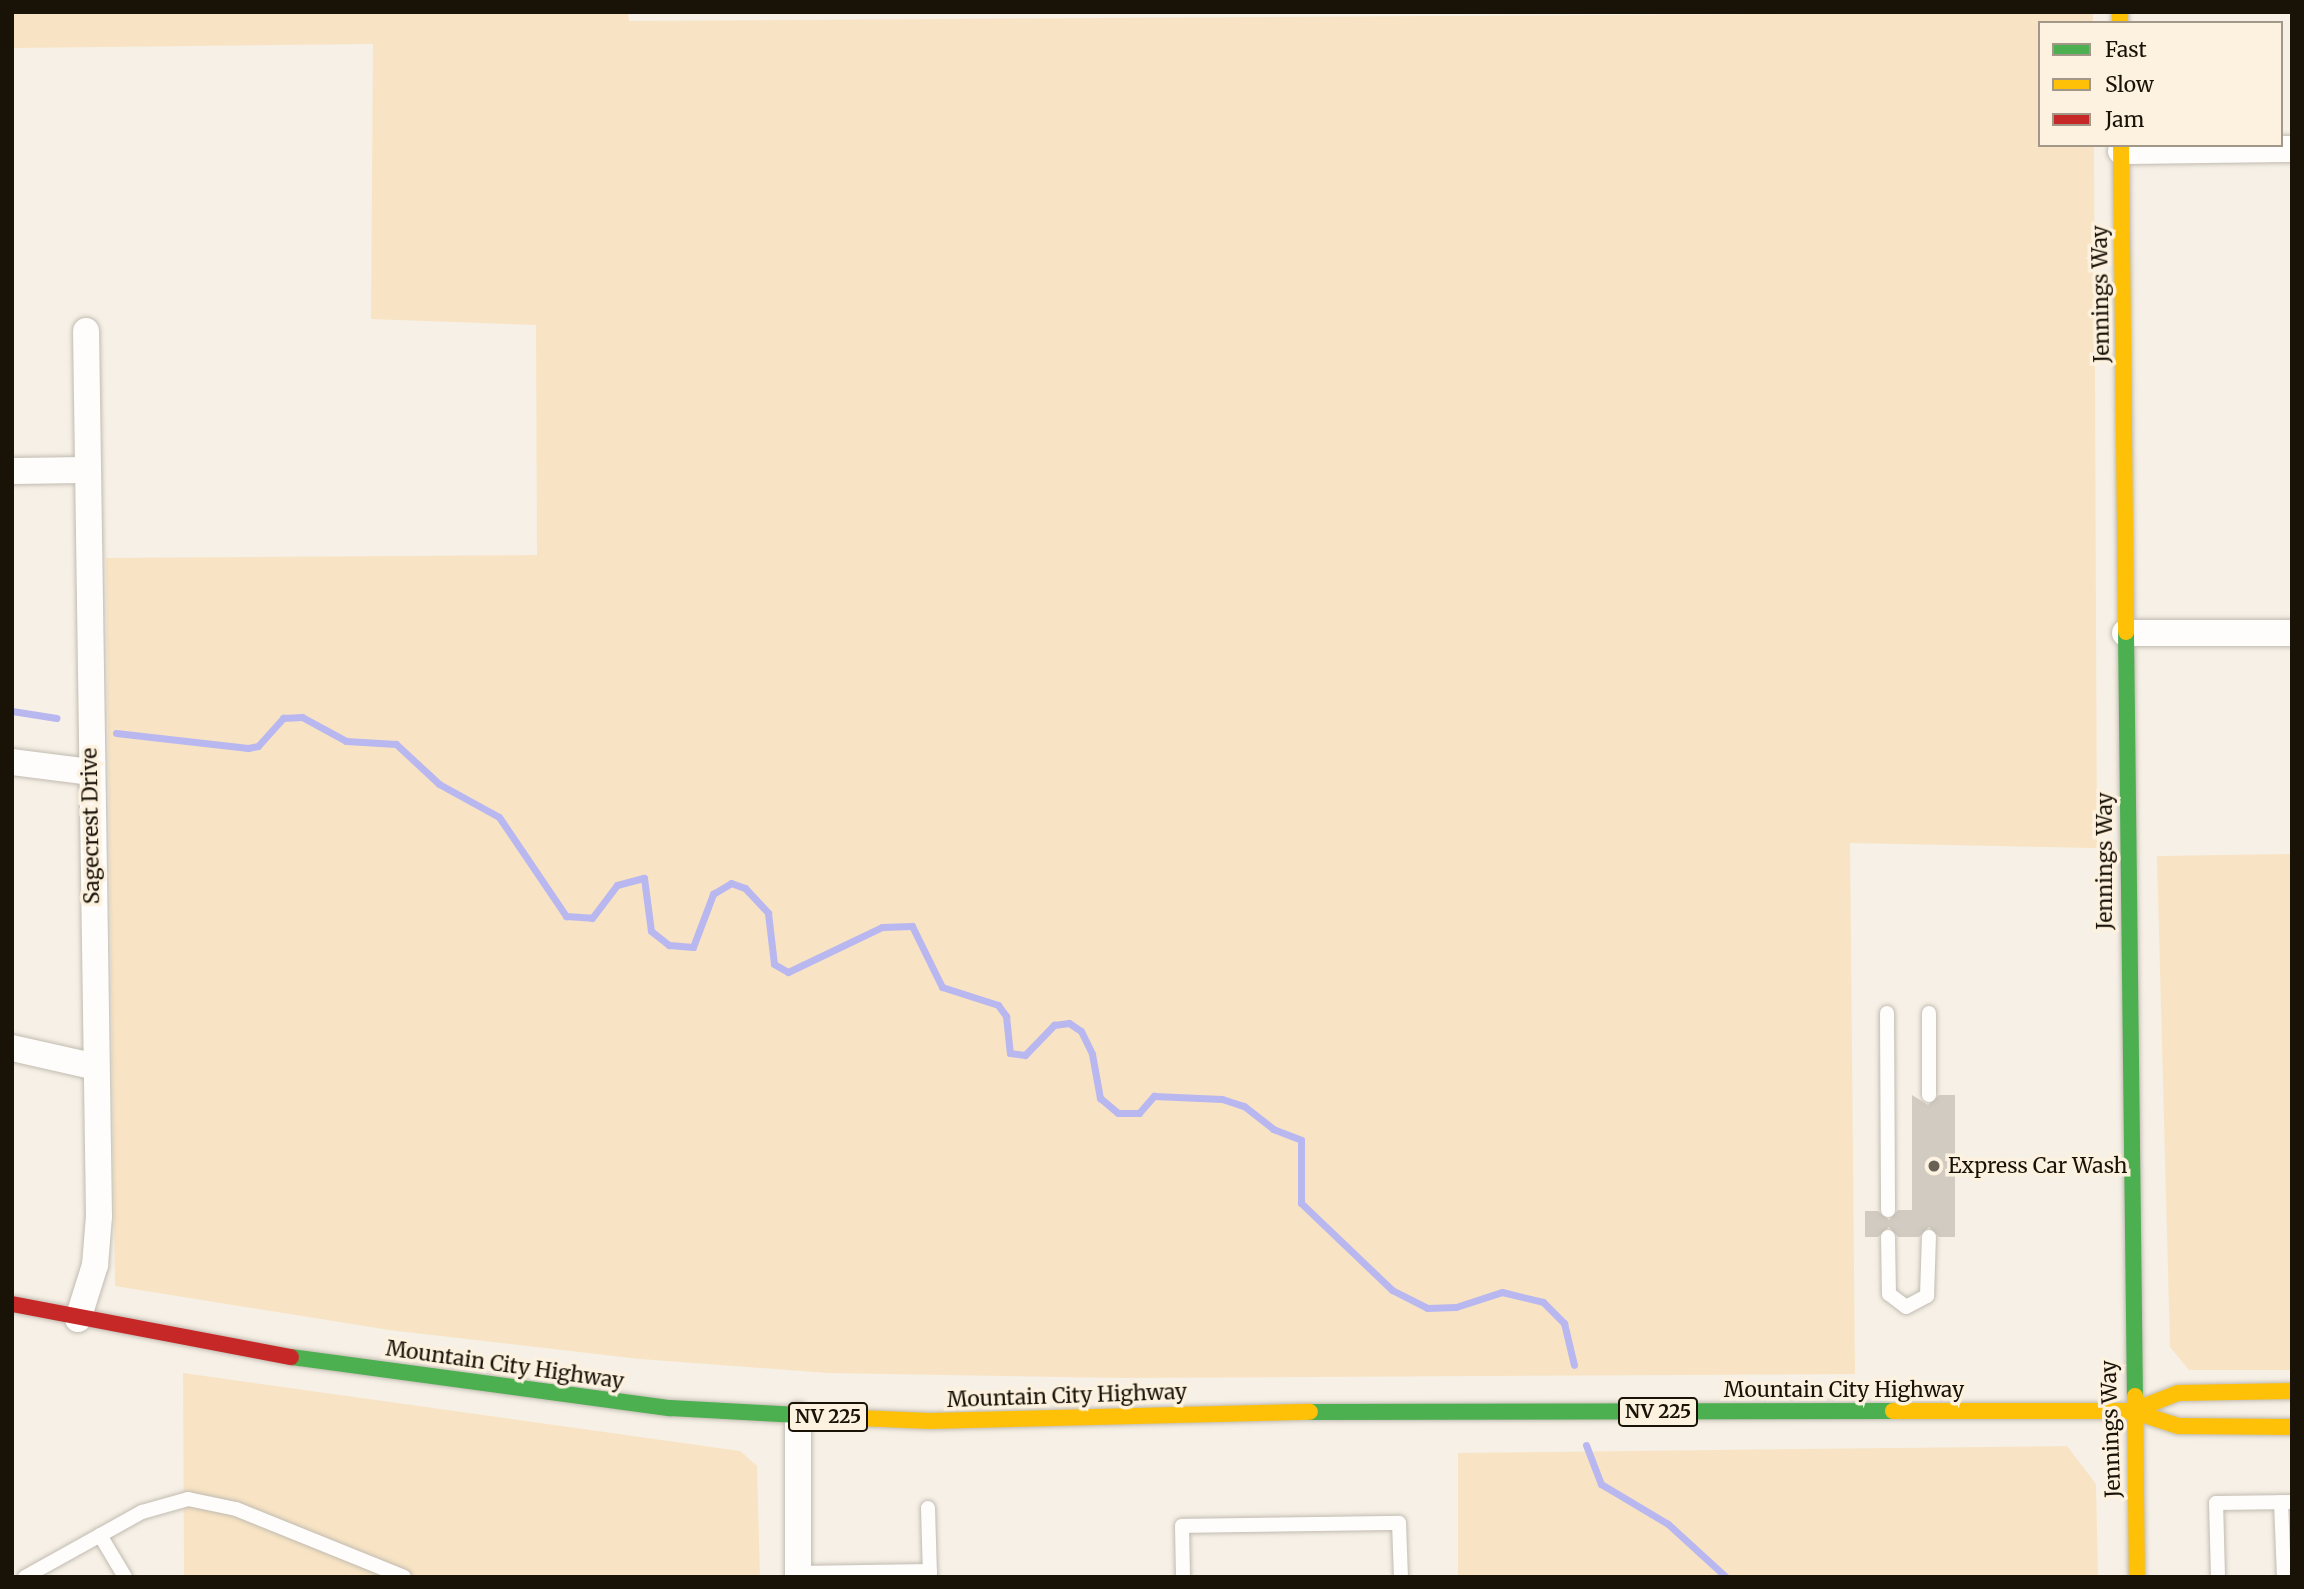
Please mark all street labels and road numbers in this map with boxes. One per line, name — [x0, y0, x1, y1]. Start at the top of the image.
street label: Jennings Way — [2087, 225, 2115, 363]
street label: Sagecrest Drive — [77, 748, 105, 904]
street label: Jennings Way — [2092, 792, 2118, 930]
street label: Mountain City Highway — [384, 1336, 626, 1394]
street label: Jennings Way — [2096, 1360, 2126, 1498]
street label: Mountain City Highway — [1724, 1377, 1964, 1403]
street label: Mountain City Highway — [946, 1379, 1188, 1413]
road number: NV 225 — [1618, 1396, 1698, 1428]
road number: NV 225 — [788, 1401, 868, 1432]

